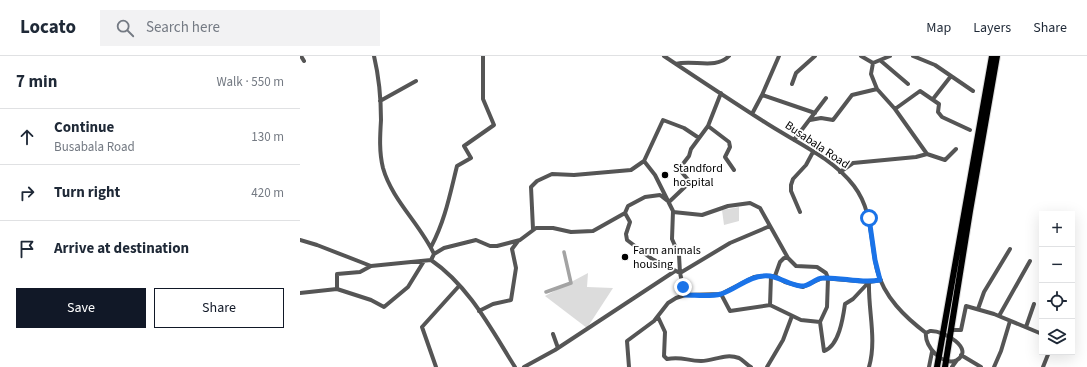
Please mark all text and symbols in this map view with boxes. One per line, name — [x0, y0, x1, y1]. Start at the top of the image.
search box — [100, 10, 380, 46]
text: Locato — [20, 14, 76, 41]
icon: search — [114, 17, 136, 39]
text: Search here — [146, 17, 220, 38]
text: Map — [926, 18, 951, 38]
text: Layers — [973, 18, 1011, 38]
text: Share — [1033, 18, 1067, 38]
text: 7 min — [16, 70, 57, 94]
text: Walk · 550 m — [216, 73, 284, 91]
text: Continue — [54, 117, 114, 138]
street label: Busabala Road — [781, 117, 853, 173]
icon: ahead — [16, 126, 38, 148]
text: 130 m — [251, 128, 284, 146]
text: Busabala Road — [54, 138, 135, 156]
place label: Standford hospital — [673, 160, 723, 191]
marker: Standford hospital — [660, 170, 670, 180]
icon: right — [16, 182, 38, 204]
text: Turn right — [54, 182, 120, 203]
text: 420 m — [251, 184, 284, 202]
route start — [860, 209, 878, 227]
map controls — [1039, 211, 1075, 355]
button: + — [1039, 211, 1075, 247]
icon: arrive — [16, 238, 38, 260]
text: Arrive at destination — [54, 238, 189, 259]
place label: Farm animals housing — [633, 242, 701, 273]
button: − — [1039, 247, 1075, 283]
marker: Farm animals housing — [620, 252, 630, 262]
route end — [674, 278, 692, 296]
button: locate — [1039, 283, 1075, 319]
button: Save — [16, 288, 146, 328]
button: Share — [154, 288, 284, 328]
button: layers — [1039, 319, 1075, 355]

